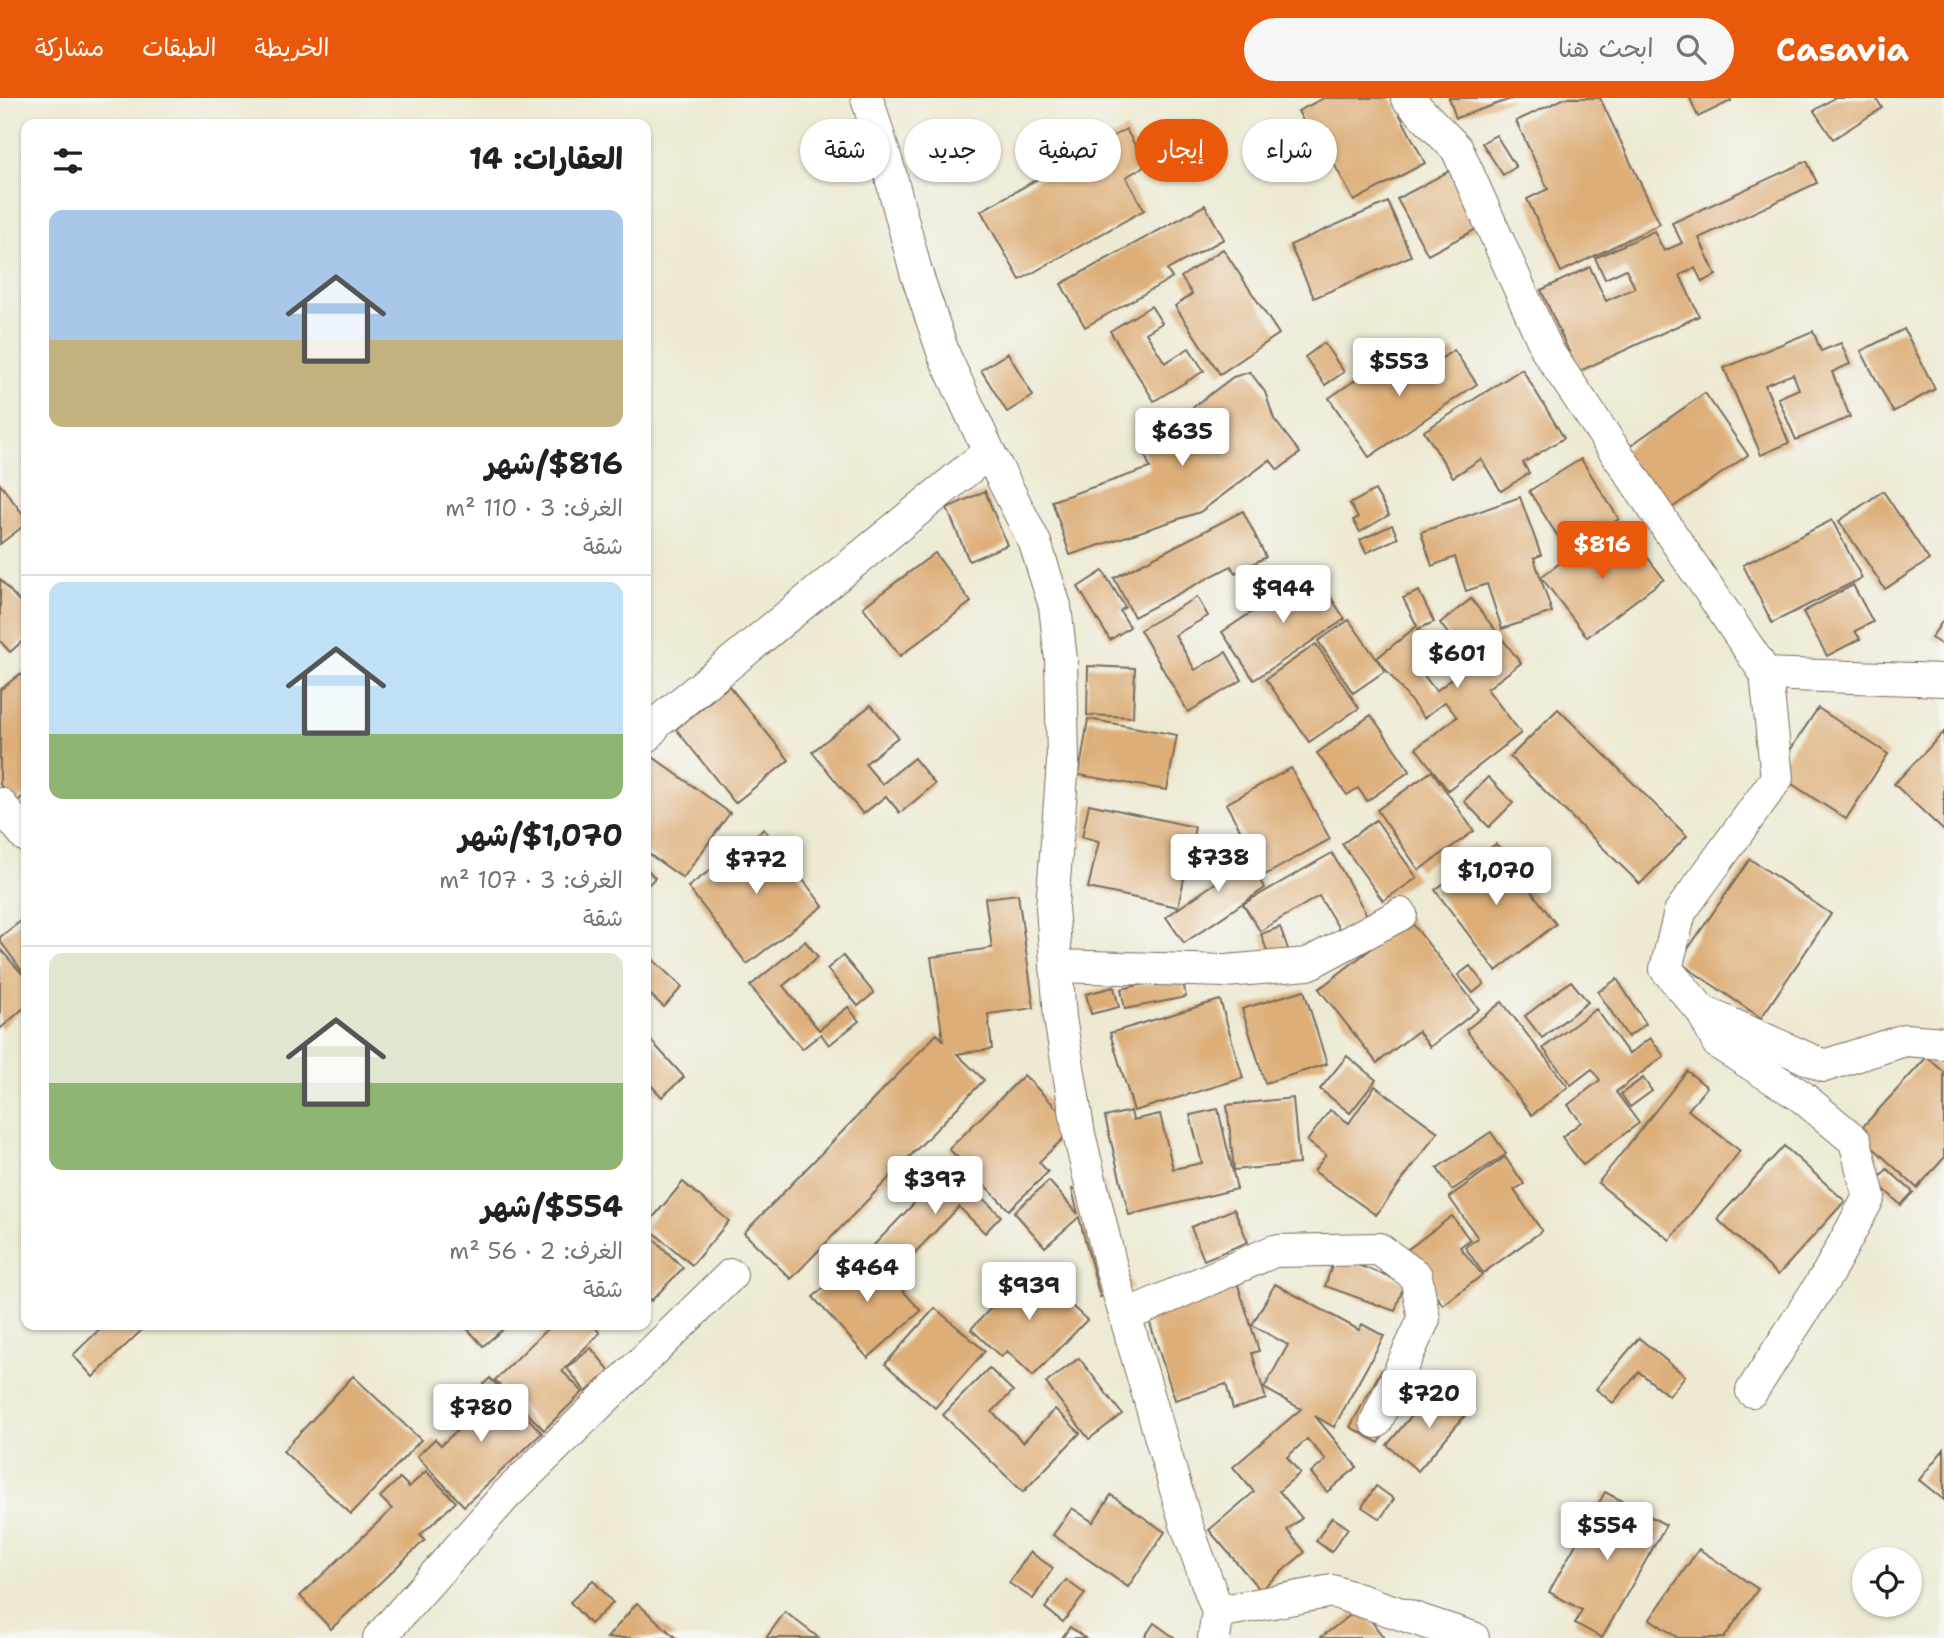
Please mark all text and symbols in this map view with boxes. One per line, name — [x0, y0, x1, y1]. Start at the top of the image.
search box — [1244, 18, 1734, 81]
text: Casavia — [1776, 27, 1909, 72]
text: ابحث هنا — [1558, 30, 1654, 65]
icon: search — [1672, 30, 1710, 68]
text: مشاركة — [35, 32, 104, 64]
text: الطبقات — [142, 32, 217, 64]
text: الخريطة — [255, 32, 329, 64]
chip: شقة — [800, 119, 890, 182]
chip: جديد — [904, 119, 1001, 182]
chip: تصفية — [1015, 119, 1121, 182]
chip: إيجار — [1135, 119, 1228, 182]
chip: شراء — [1242, 119, 1337, 182]
text: العقارات: 14 — [469, 138, 623, 179]
icon: filters — [49, 142, 87, 180]
icon: home — [273, 256, 399, 382]
pin: $553 — [1358, 338, 1440, 398]
text: $553 — [1369, 346, 1429, 376]
pin: $635 — [1141, 408, 1223, 468]
text: $635 — [1151, 416, 1213, 446]
text: $816/شهر — [485, 443, 623, 484]
text: الغرف: 3 · 110 m² — [445, 493, 623, 523]
pin: $816 — [1561, 522, 1643, 581]
text: $816 — [1573, 529, 1631, 559]
text: شقة — [583, 531, 623, 561]
pin: $944 — [1242, 566, 1324, 625]
text: $944 — [1251, 573, 1315, 603]
icon: home — [273, 628, 399, 754]
pin: $601 — [1416, 630, 1498, 690]
text: $601 — [1428, 638, 1486, 668]
text: $1,070/شهر — [459, 815, 623, 856]
pin: $738 — [1177, 834, 1259, 894]
pin: $772 — [715, 836, 797, 896]
text: $738 — [1187, 842, 1249, 872]
text: $772 — [725, 844, 787, 874]
pin: $1,070 — [1439, 848, 1553, 907]
text: $1,070 — [1457, 855, 1535, 885]
text: الغرف: 3 · 107 m² — [439, 865, 623, 895]
text: شقة — [583, 903, 623, 933]
icon: home — [273, 999, 399, 1125]
pin: $397 — [894, 1156, 976, 1216]
text: $397 — [904, 1164, 966, 1194]
text: $554/شهر — [481, 1186, 623, 1227]
text: الغرف: 2 · 56 m² — [449, 1236, 623, 1266]
pin: $464 — [826, 1244, 908, 1304]
text: $464 — [835, 1252, 899, 1282]
pin: $939 — [988, 1262, 1070, 1322]
text: $939 — [998, 1270, 1060, 1300]
text: شقة — [583, 1274, 623, 1304]
pin: $720 — [1388, 1370, 1470, 1430]
text: $720 — [1398, 1378, 1460, 1408]
pin: $780 — [440, 1384, 522, 1444]
text: $780 — [449, 1392, 513, 1422]
pin: $554 — [1566, 1502, 1648, 1562]
text: $554 — [1577, 1510, 1637, 1540]
map controls — [1852, 1547, 1922, 1617]
button: locate — [1852, 1547, 1922, 1617]

